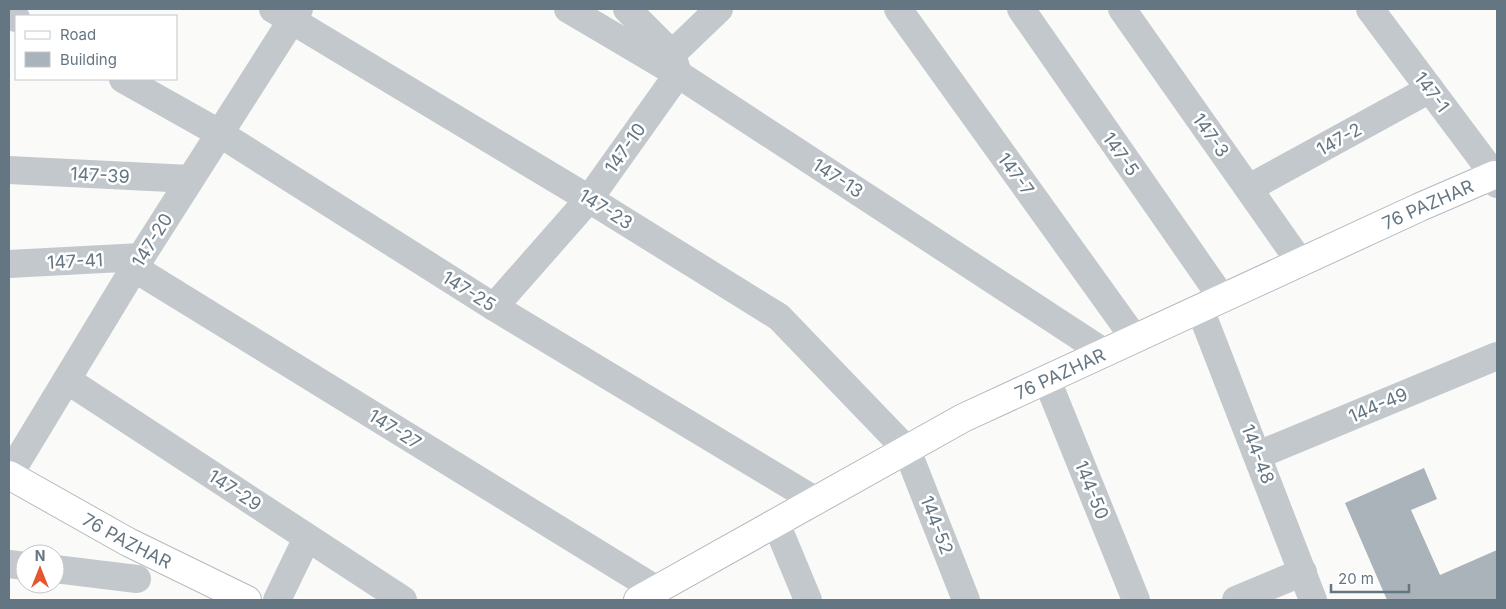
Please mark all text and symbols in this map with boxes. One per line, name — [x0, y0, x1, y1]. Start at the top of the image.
legend — [15, 15, 178, 80]
text: Road — [60, 25, 96, 44]
text: Building — [60, 50, 117, 69]
street label: 147-1 — [1410, 68, 1454, 116]
street label: 147-3 — [1189, 109, 1233, 161]
street label: 147-2 — [1313, 118, 1365, 160]
street label: 147-10 — [600, 119, 650, 177]
street label: 147-5 — [1099, 128, 1143, 180]
street label: 147-7 — [994, 149, 1038, 199]
street label: 147-13 — [809, 154, 867, 202]
street label: 147-39 — [70, 163, 130, 187]
street label: 76 PAZHAR — [1379, 175, 1477, 234]
street label: 147-23 — [575, 184, 637, 234]
street label: 147-20 — [127, 209, 177, 271]
street label: 147-41 — [46, 249, 104, 273]
street label: 147-25 — [439, 267, 499, 315]
street label: 76 PAZHAR — [1011, 343, 1109, 403]
street label: 144-49 — [1346, 383, 1410, 427]
street label: 147-27 — [365, 405, 425, 453]
street label: 144-48 — [1237, 421, 1279, 487]
street label: 144-50 — [1071, 458, 1113, 522]
street label: 147-29 — [205, 465, 265, 515]
street label: 144-52 — [916, 493, 958, 557]
street label: 76 PAZHAR — [79, 508, 175, 572]
north arrow — [15, 544, 65, 594]
text: N — [35, 547, 45, 564]
scale bar — [1331, 562, 1408, 594]
text: 20 m — [1338, 569, 1374, 588]

